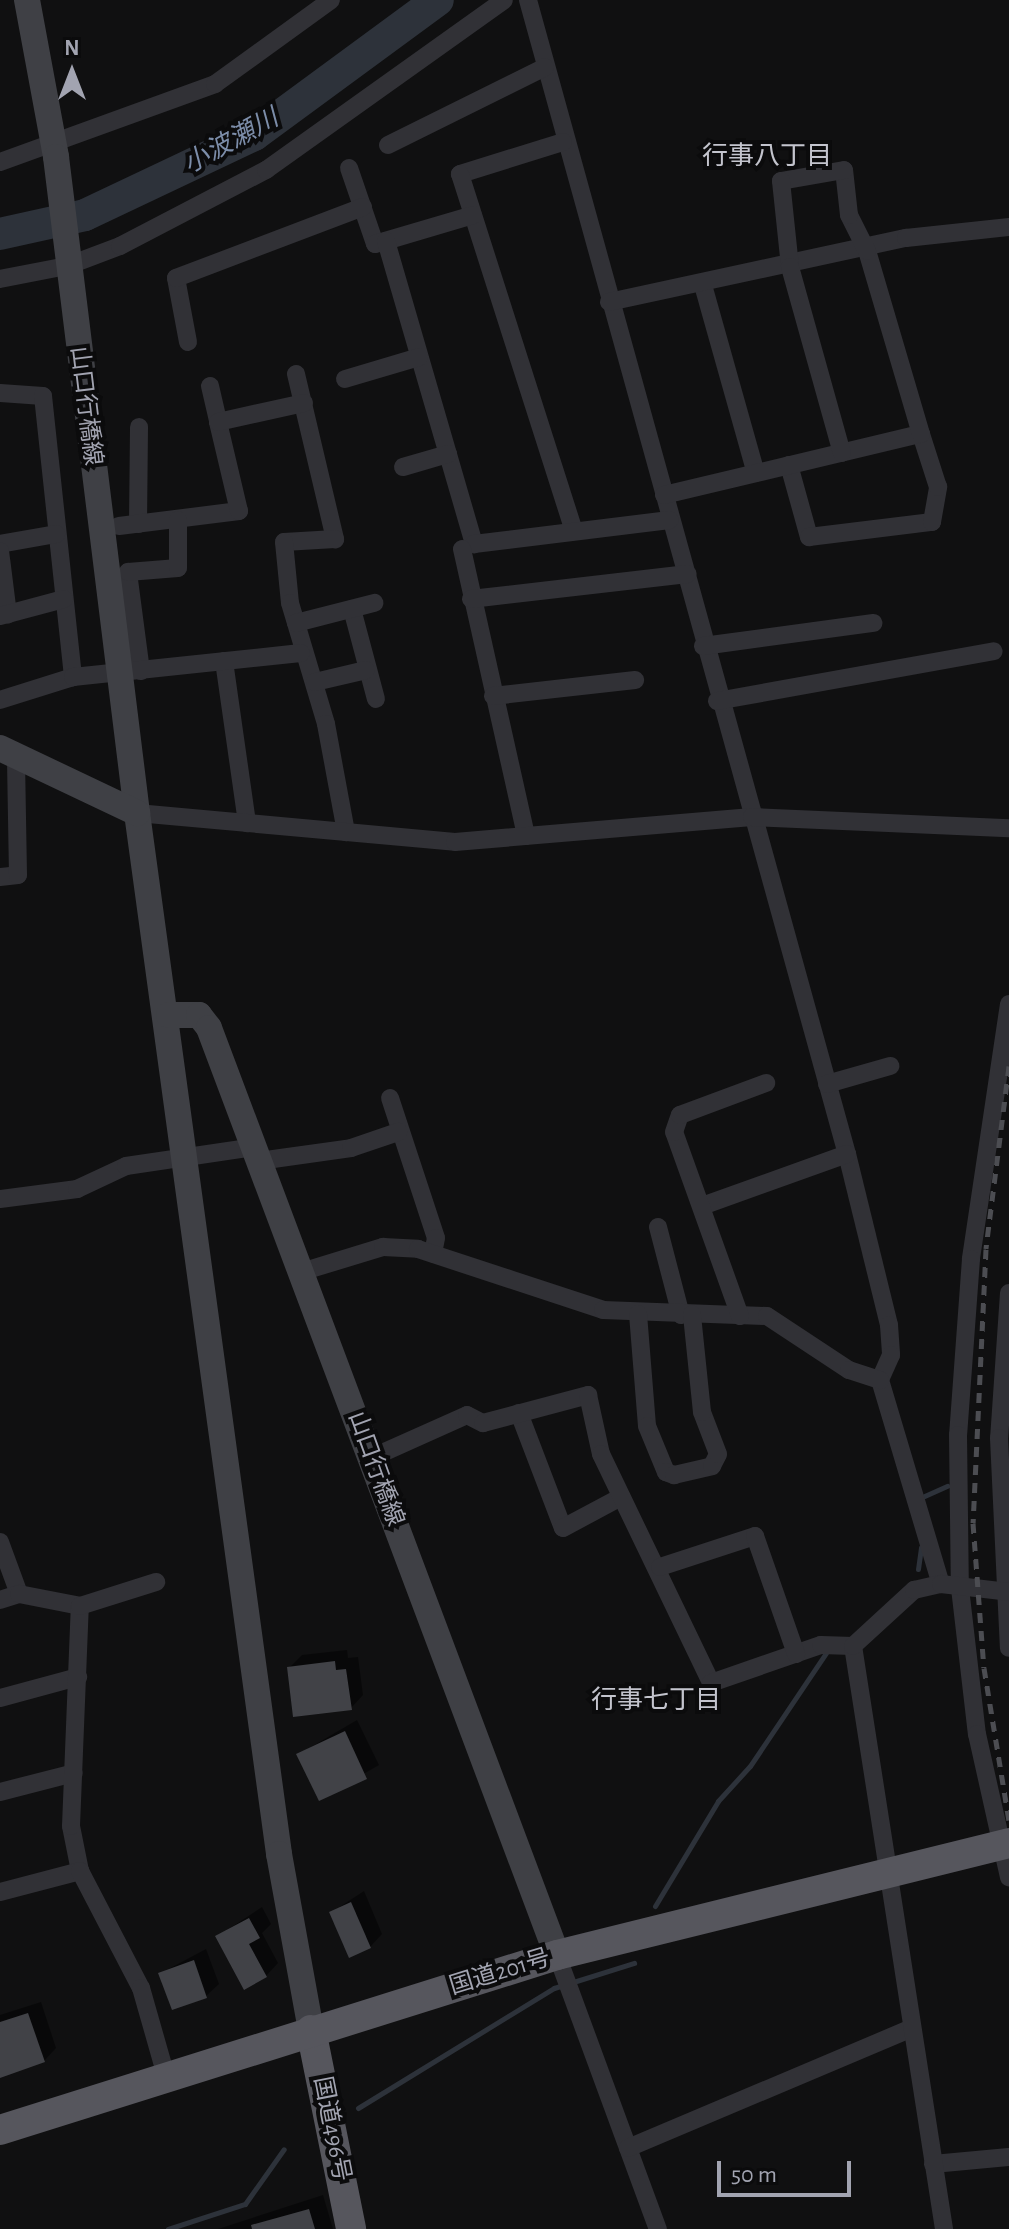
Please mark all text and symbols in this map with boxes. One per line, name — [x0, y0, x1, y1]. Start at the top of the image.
north arrow — [32, 32, 112, 112]
text: N — [64, 37, 80, 59]
water label: 小波瀬川 — [178, 103, 284, 181]
district label: 行事八丁目 — [702, 141, 832, 173]
street label: 山口行橋線 — [63, 345, 107, 467]
street label: 山口行橋線 — [341, 1408, 409, 1530]
district label: 行事七丁目 — [591, 1685, 721, 1717]
street label: 国道201号 — [446, 1944, 554, 2002]
street label: 国道496号 — [307, 2074, 355, 2184]
scale bar — [721, 2145, 855, 2195]
text: 50 m — [731, 2163, 777, 2187]

